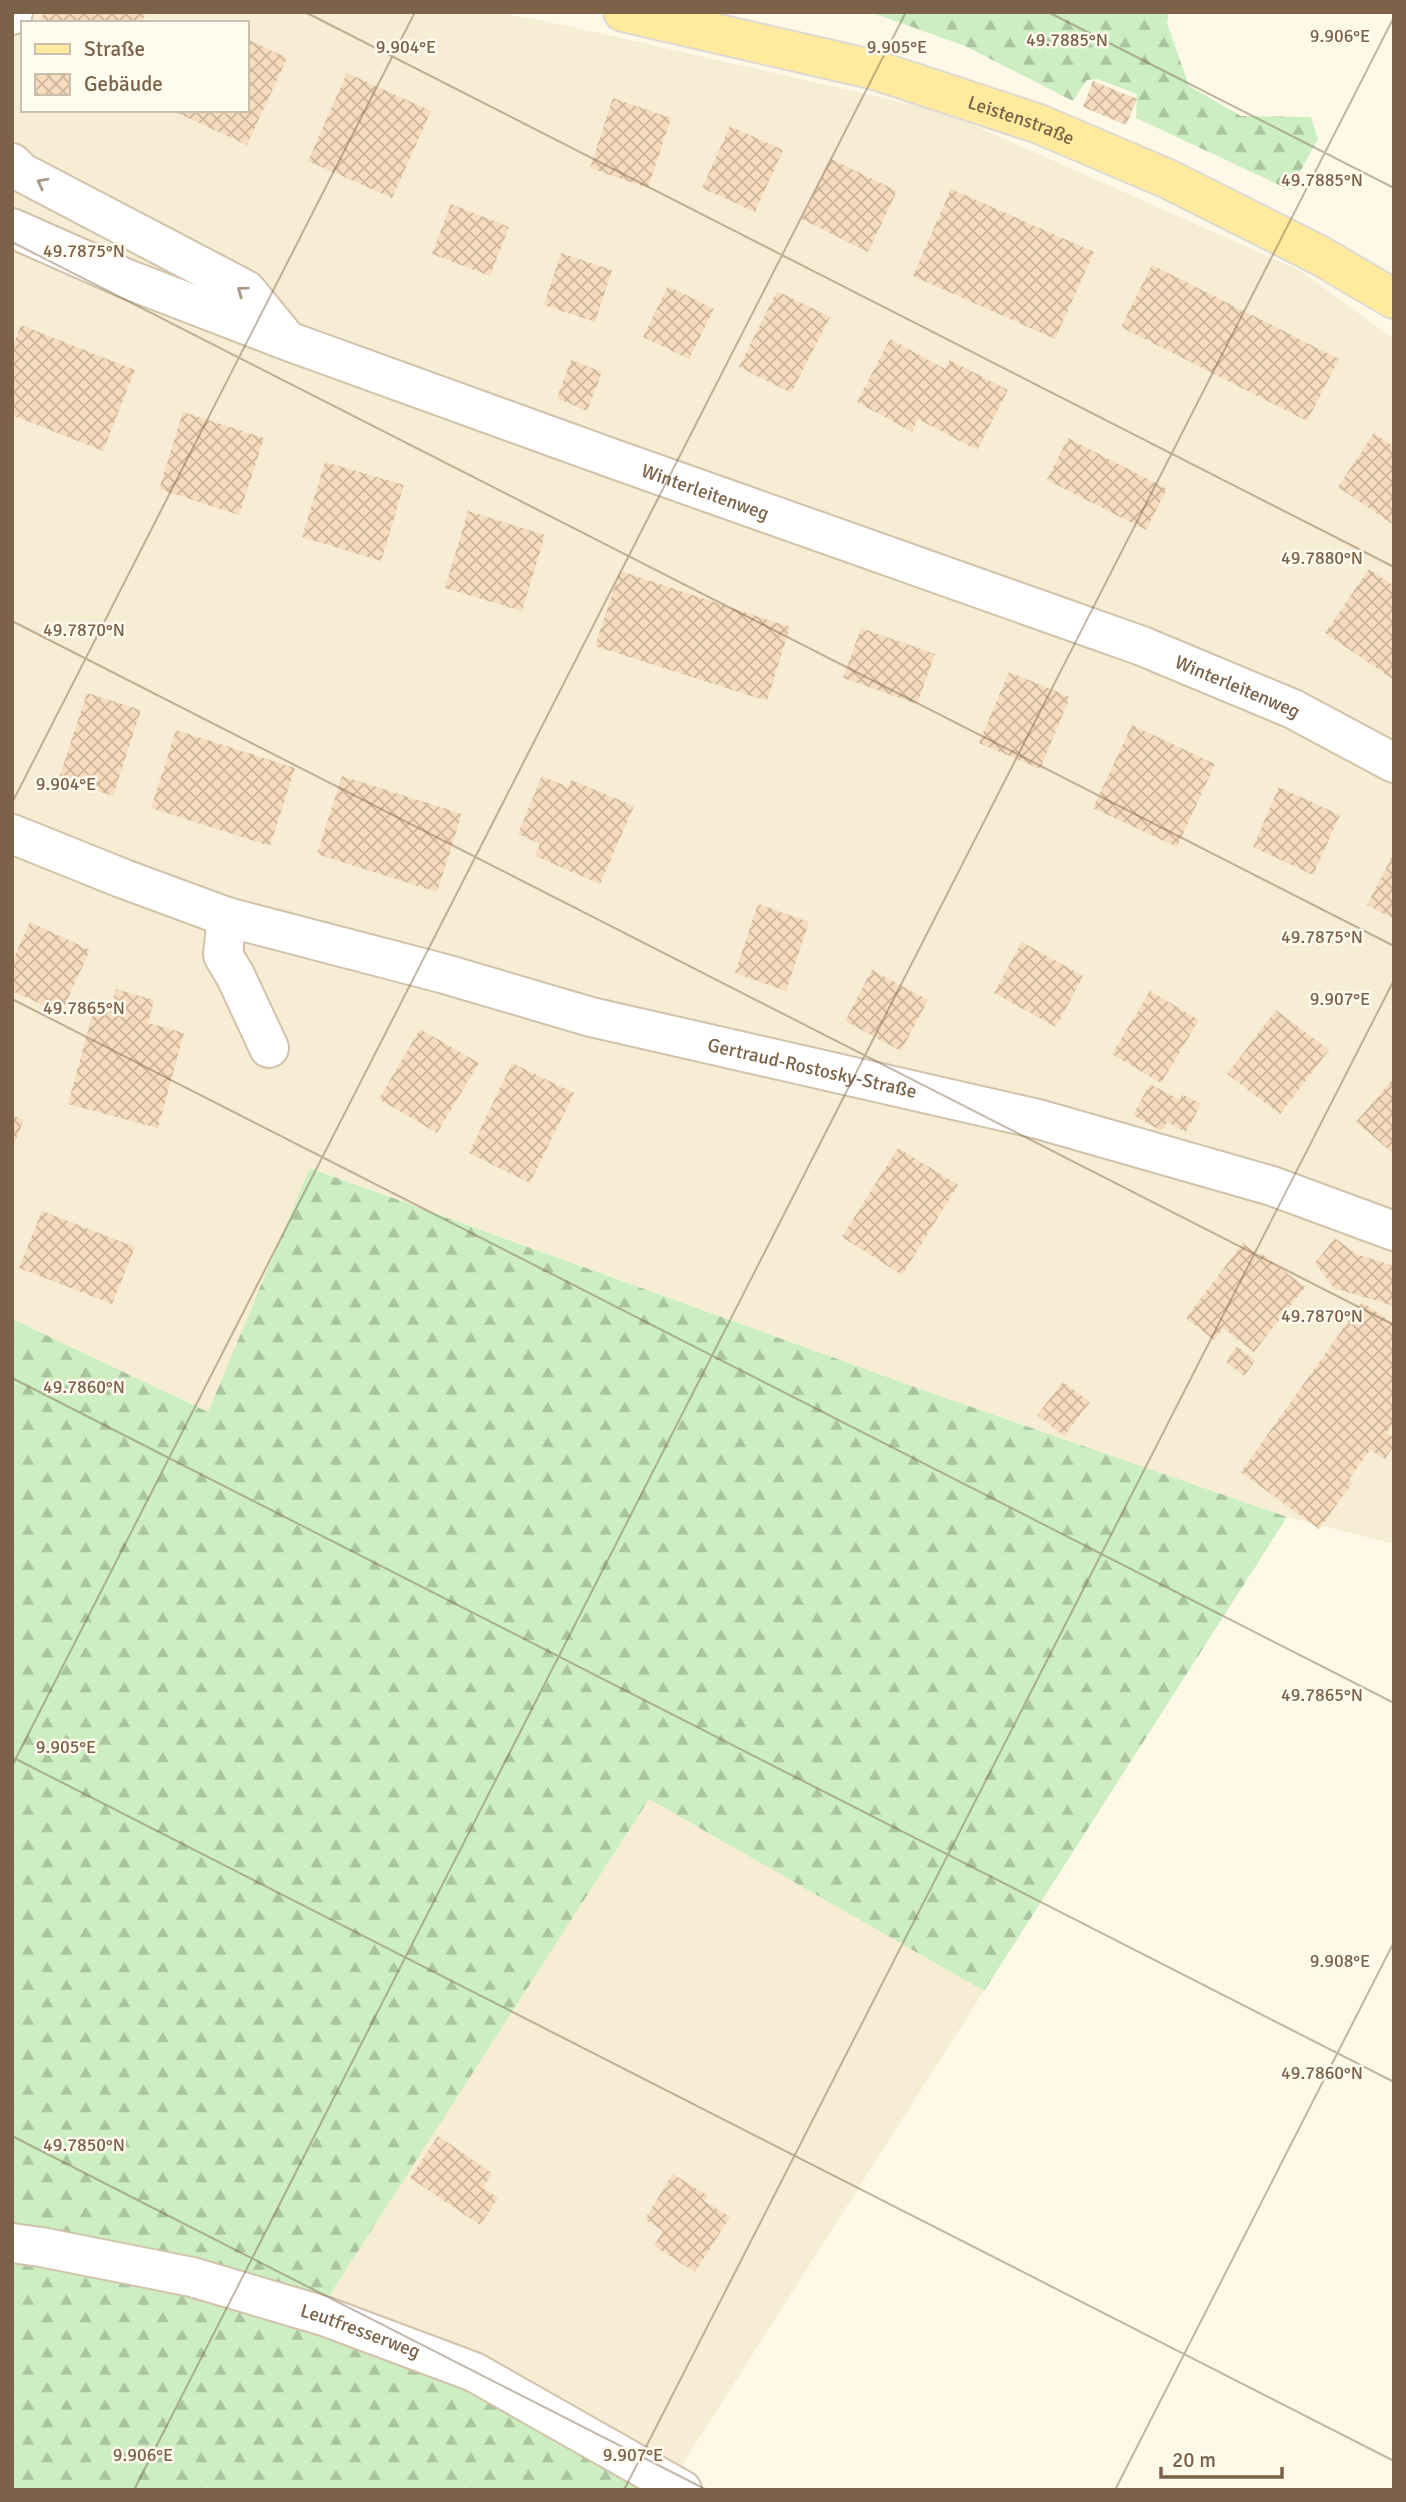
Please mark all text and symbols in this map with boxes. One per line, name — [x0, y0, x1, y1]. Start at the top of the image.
legend — [21, 21, 248, 112]
text: 9.906°E — [1310, 25, 1370, 47]
text: 49.7885°N — [1026, 29, 1108, 51]
text: Straße — [84, 36, 145, 62]
text: 9.904°E — [376, 36, 436, 58]
text: 9.905°E — [867, 36, 927, 58]
text: Gebäude — [84, 71, 163, 97]
street label: Leistenstraße — [965, 90, 1078, 151]
text: 49.7885°N — [1281, 169, 1363, 191]
one-way arrow — [37, 178, 49, 191]
text: 49.7875°N — [43, 240, 125, 262]
one-way arrow — [237, 287, 250, 299]
street label: Winterleitenweg — [638, 459, 772, 526]
text: 49.7880°N — [1281, 547, 1363, 569]
text: 49.7870°N — [43, 619, 125, 641]
street label: Winterleitenweg — [1171, 650, 1304, 724]
text: 9.904°E — [36, 773, 96, 795]
text: 49.7875°N — [1281, 926, 1363, 948]
text: 9.907°E — [1310, 988, 1370, 1010]
text: 49.7865°N — [43, 997, 125, 1019]
street label: Gertraud-Rostosky-Straße — [705, 1033, 919, 1104]
text: 49.7870°N — [1281, 1305, 1363, 1327]
text: 49.7860°N — [43, 1376, 125, 1398]
text: 49.7865°N — [1281, 1684, 1363, 1706]
text: 9.905°E — [36, 1736, 96, 1758]
text: 9.908°E — [1310, 1950, 1370, 1972]
text: 49.7860°N — [1281, 2062, 1363, 2084]
text: 49.7850°N — [43, 2134, 125, 2156]
street label: Leutfresserweg — [297, 2299, 423, 2364]
scale bar — [1161, 2436, 1282, 2480]
text: 9.906°E — [113, 2444, 173, 2466]
text: 9.907°E — [603, 2444, 663, 2466]
text: 20 m — [1172, 2447, 1216, 2473]

